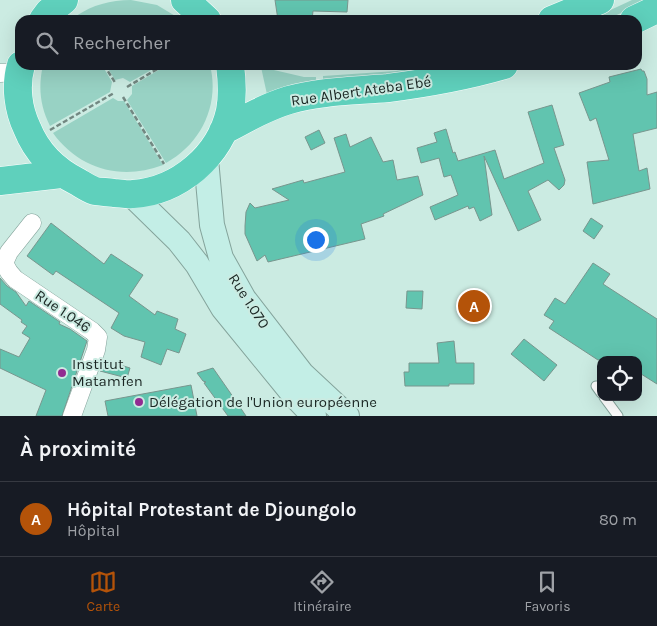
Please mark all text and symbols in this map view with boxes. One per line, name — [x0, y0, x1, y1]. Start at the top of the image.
search box — [15, 15, 642, 70]
icon: search — [33, 29, 61, 57]
text: Rechercher — [73, 32, 170, 54]
street label: Rue Albert Ateba Ebé — [290, 72, 432, 110]
your location — [303, 227, 329, 253]
street label: Rue 1.070 — [225, 270, 273, 332]
street label: Rue 1.046 — [32, 286, 94, 336]
pin: A — [458, 287, 490, 325]
place label: Institut Matamfen — [72, 355, 143, 390]
map controls — [597, 356, 642, 401]
button: locate — [597, 356, 642, 401]
marker: Institut Matamfen — [56, 367, 68, 379]
place label: Délégation de l'Union européenne — [149, 393, 377, 411]
marker: Délégation de l'Union européenne — [133, 396, 145, 408]
text: À proximité — [20, 437, 136, 461]
text: Hôpital Protestant de Djoungolo — [67, 499, 357, 521]
text: A — [31, 510, 41, 529]
text: 80 m — [599, 510, 637, 529]
text: Hôpital — [67, 521, 120, 540]
tab: Carte — [87, 568, 120, 615]
tab: Itinéraire — [293, 568, 352, 615]
tab: Favoris — [525, 568, 570, 615]

